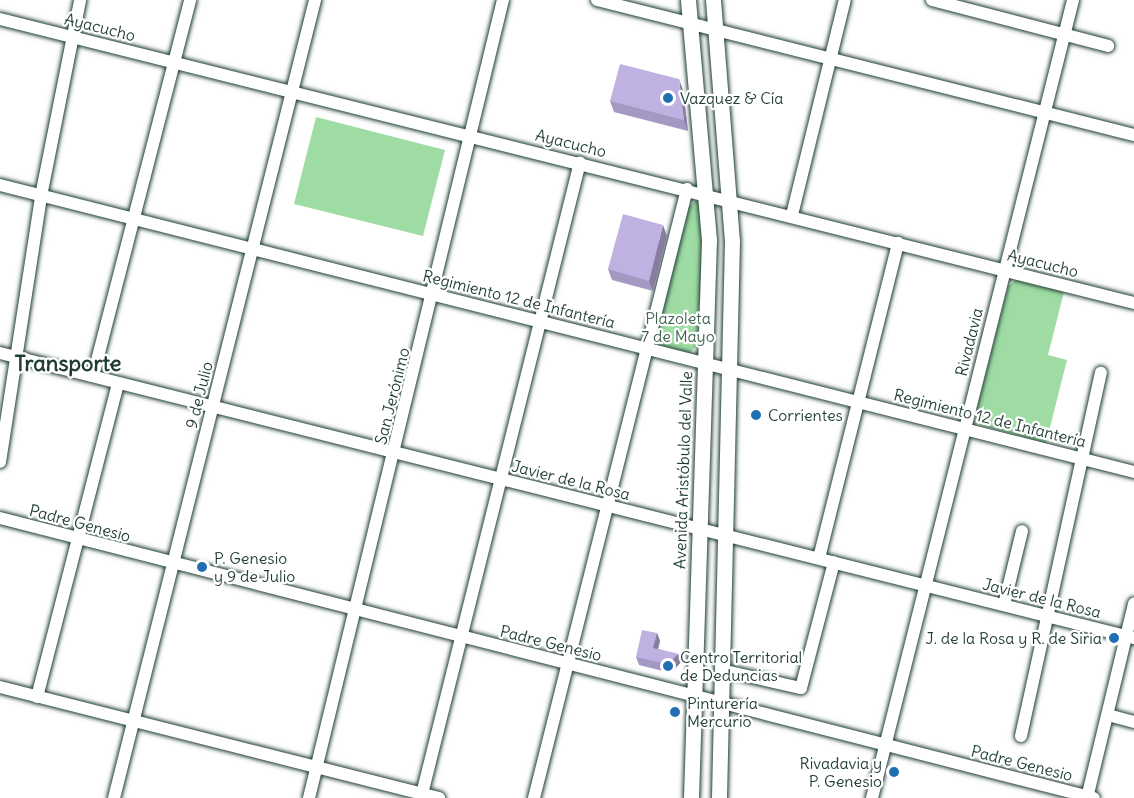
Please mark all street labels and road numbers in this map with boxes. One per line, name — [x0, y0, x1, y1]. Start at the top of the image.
street label: Ayacucho — [63, 9, 137, 45]
street label: Ayacucho — [534, 125, 608, 161]
street label: Ayacucho — [1006, 245, 1080, 281]
street label: Regimiento 12 de Infantería — [421, 266, 617, 332]
street label: Rivadavia — [951, 306, 987, 378]
street label: San Jerónimo — [371, 346, 413, 446]
street label: 9 de Julio — [181, 360, 217, 430]
street label: Avenida Aristóbulo del Valle — [670, 371, 696, 569]
street label: Regimiento 12 de Infantería — [892, 385, 1088, 451]
street label: Javier de la Rosa — [510, 456, 632, 504]
street label: Padre Genesio — [27, 500, 133, 546]
street label: Javier de la Rosa — [981, 574, 1103, 622]
street label: Padre Genesio — [498, 621, 604, 665]
street label: Padre Genesio — [969, 741, 1075, 785]

